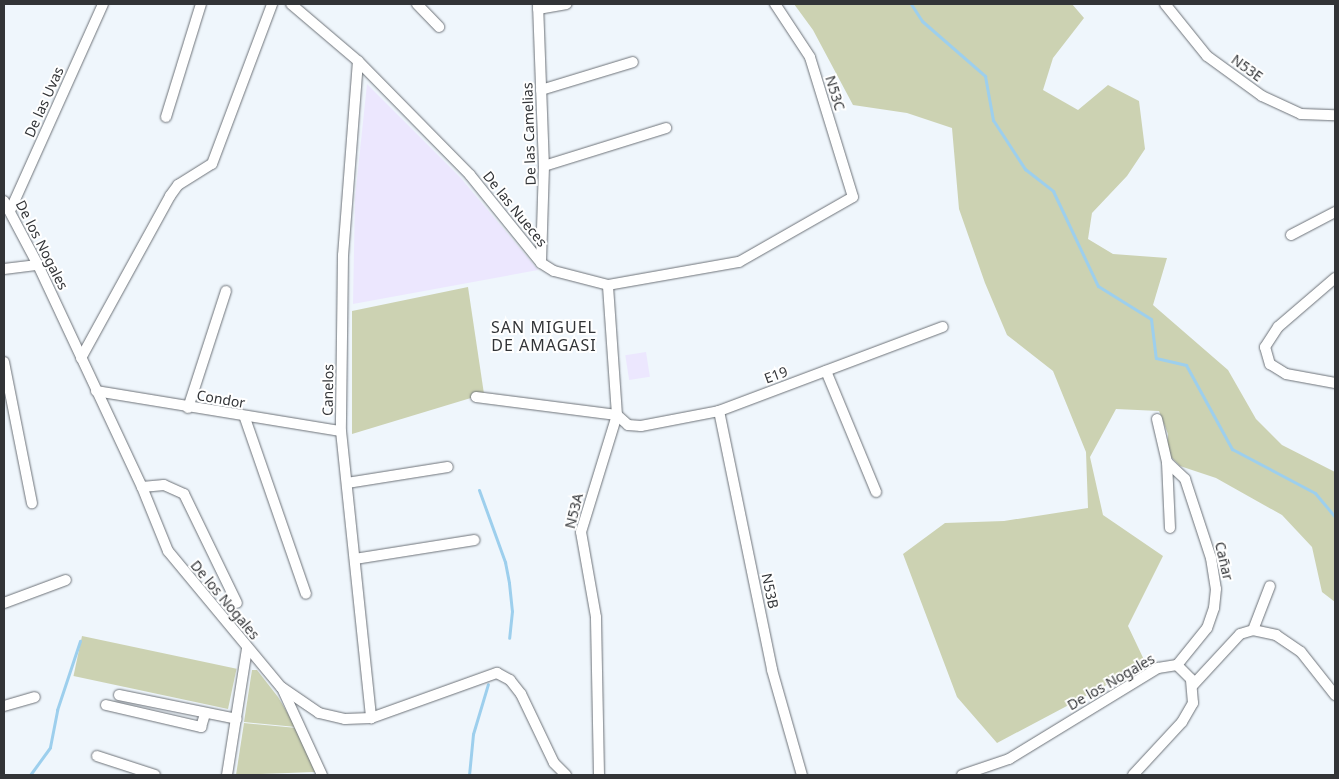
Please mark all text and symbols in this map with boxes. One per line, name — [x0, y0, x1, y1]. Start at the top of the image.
street label: N53E — [1228, 51, 1266, 85]
street label: De las Uvas — [21, 64, 67, 140]
street label: N53C — [822, 74, 848, 112]
street label: De las Camelias — [519, 82, 539, 186]
street label: De las Nueces — [479, 168, 551, 250]
street label: De los Nogales — [12, 198, 72, 292]
district label: SAN MIGUEL DE AMAGASI — [490, 317, 598, 355]
street label: E19 — [762, 363, 790, 387]
street label: Canelos — [319, 364, 337, 416]
street label: Condor — [195, 386, 247, 412]
street label: N53A — [562, 492, 586, 530]
street label: Cañar — [1211, 540, 1237, 582]
street label: De los Nogales — [187, 557, 263, 643]
street label: N53B — [758, 572, 782, 610]
street label: De los Nogales — [1064, 650, 1158, 714]

